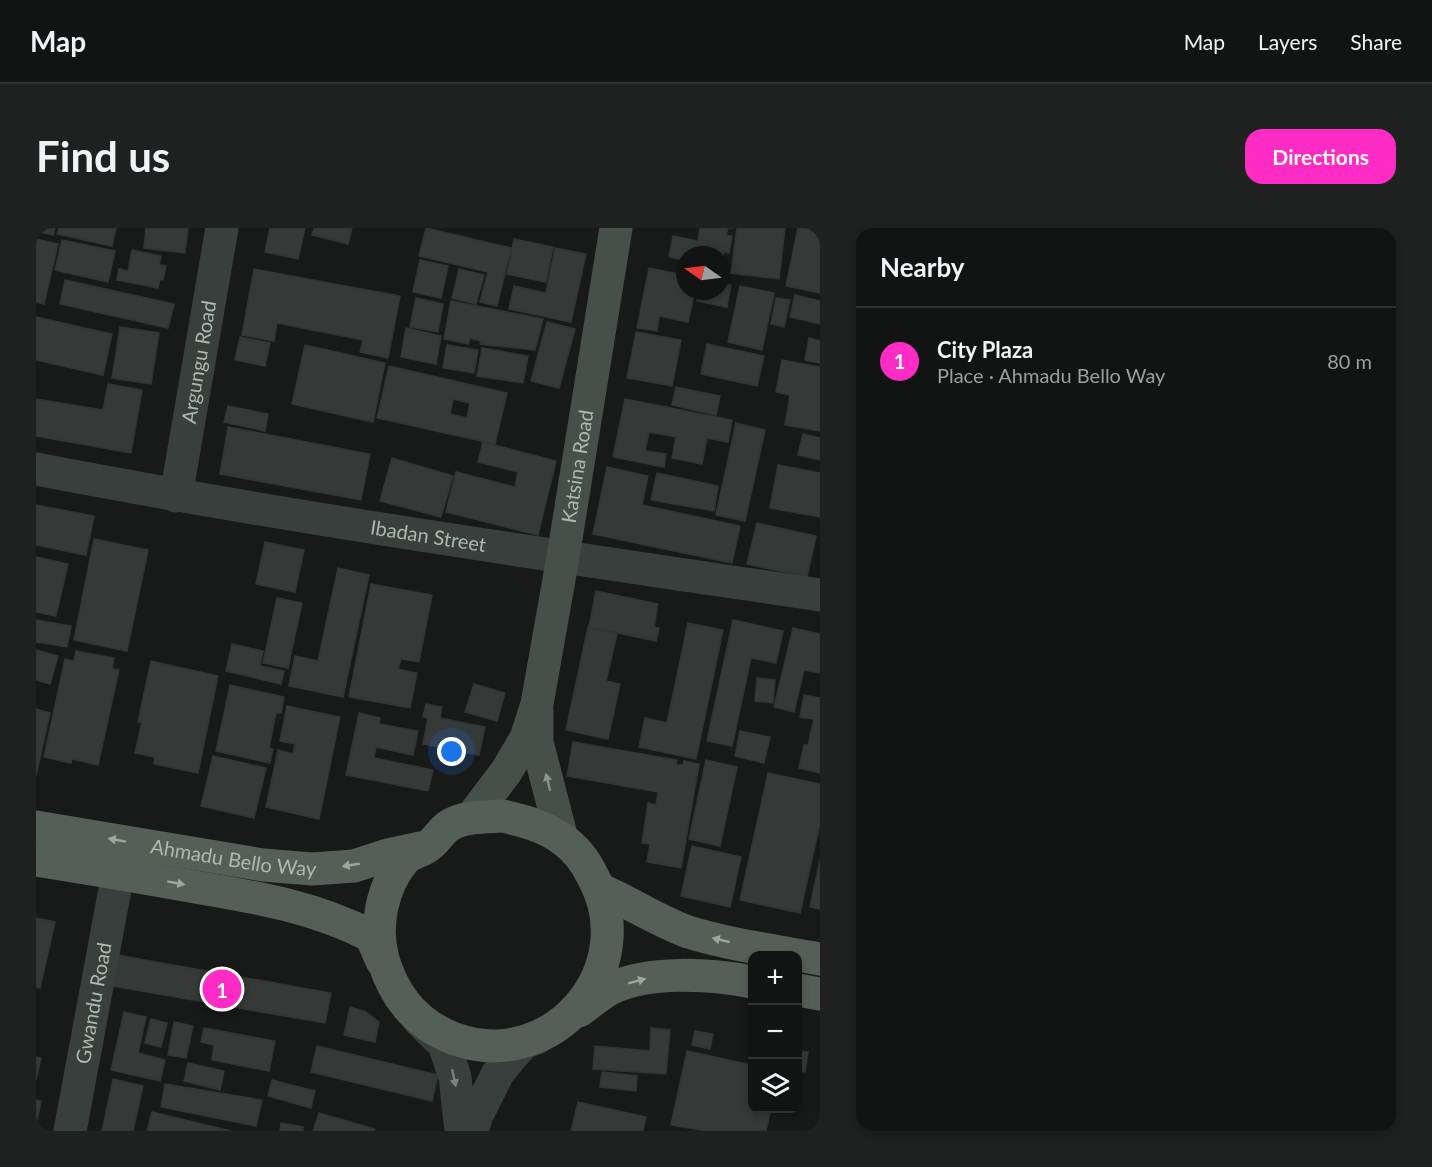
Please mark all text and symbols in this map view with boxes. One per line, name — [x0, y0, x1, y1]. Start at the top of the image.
text: Map — [30, 24, 86, 58]
text: Map — [1184, 29, 1225, 54]
text: Layers — [1258, 29, 1317, 54]
text: Share — [1350, 29, 1402, 54]
button: Directions — [1245, 129, 1396, 184]
text: Find us — [36, 131, 170, 181]
north arrow — [676, 246, 730, 300]
text: Nearby — [880, 251, 965, 283]
street label: Argungu Road — [176, 298, 220, 425]
text: City Plaza — [937, 336, 1033, 363]
text: 1 — [894, 349, 905, 373]
text: 80 m — [1327, 349, 1372, 373]
text: Place · Ahmadu Bello Way — [937, 363, 1165, 387]
street label: Katsina Road — [556, 408, 598, 525]
street label: Ibadan Street — [369, 514, 488, 556]
your location — [437, 737, 466, 766]
one-way arrow — [543, 773, 552, 791]
street label: Ahmadu Bello Way — [149, 833, 318, 880]
one-way arrow — [107, 836, 126, 845]
one-way arrow — [342, 861, 361, 870]
one-way arrow — [167, 879, 186, 888]
one-way arrow — [712, 934, 731, 944]
street label: Gwandu Road — [70, 940, 116, 1066]
map controls — [748, 951, 802, 1113]
button: + — [748, 951, 802, 1005]
pin: 1 — [202, 966, 242, 1011]
one-way arrow — [628, 976, 646, 986]
button: − — [748, 1005, 802, 1059]
button: layers — [748, 1059, 802, 1113]
one-way arrow — [450, 1069, 460, 1088]

